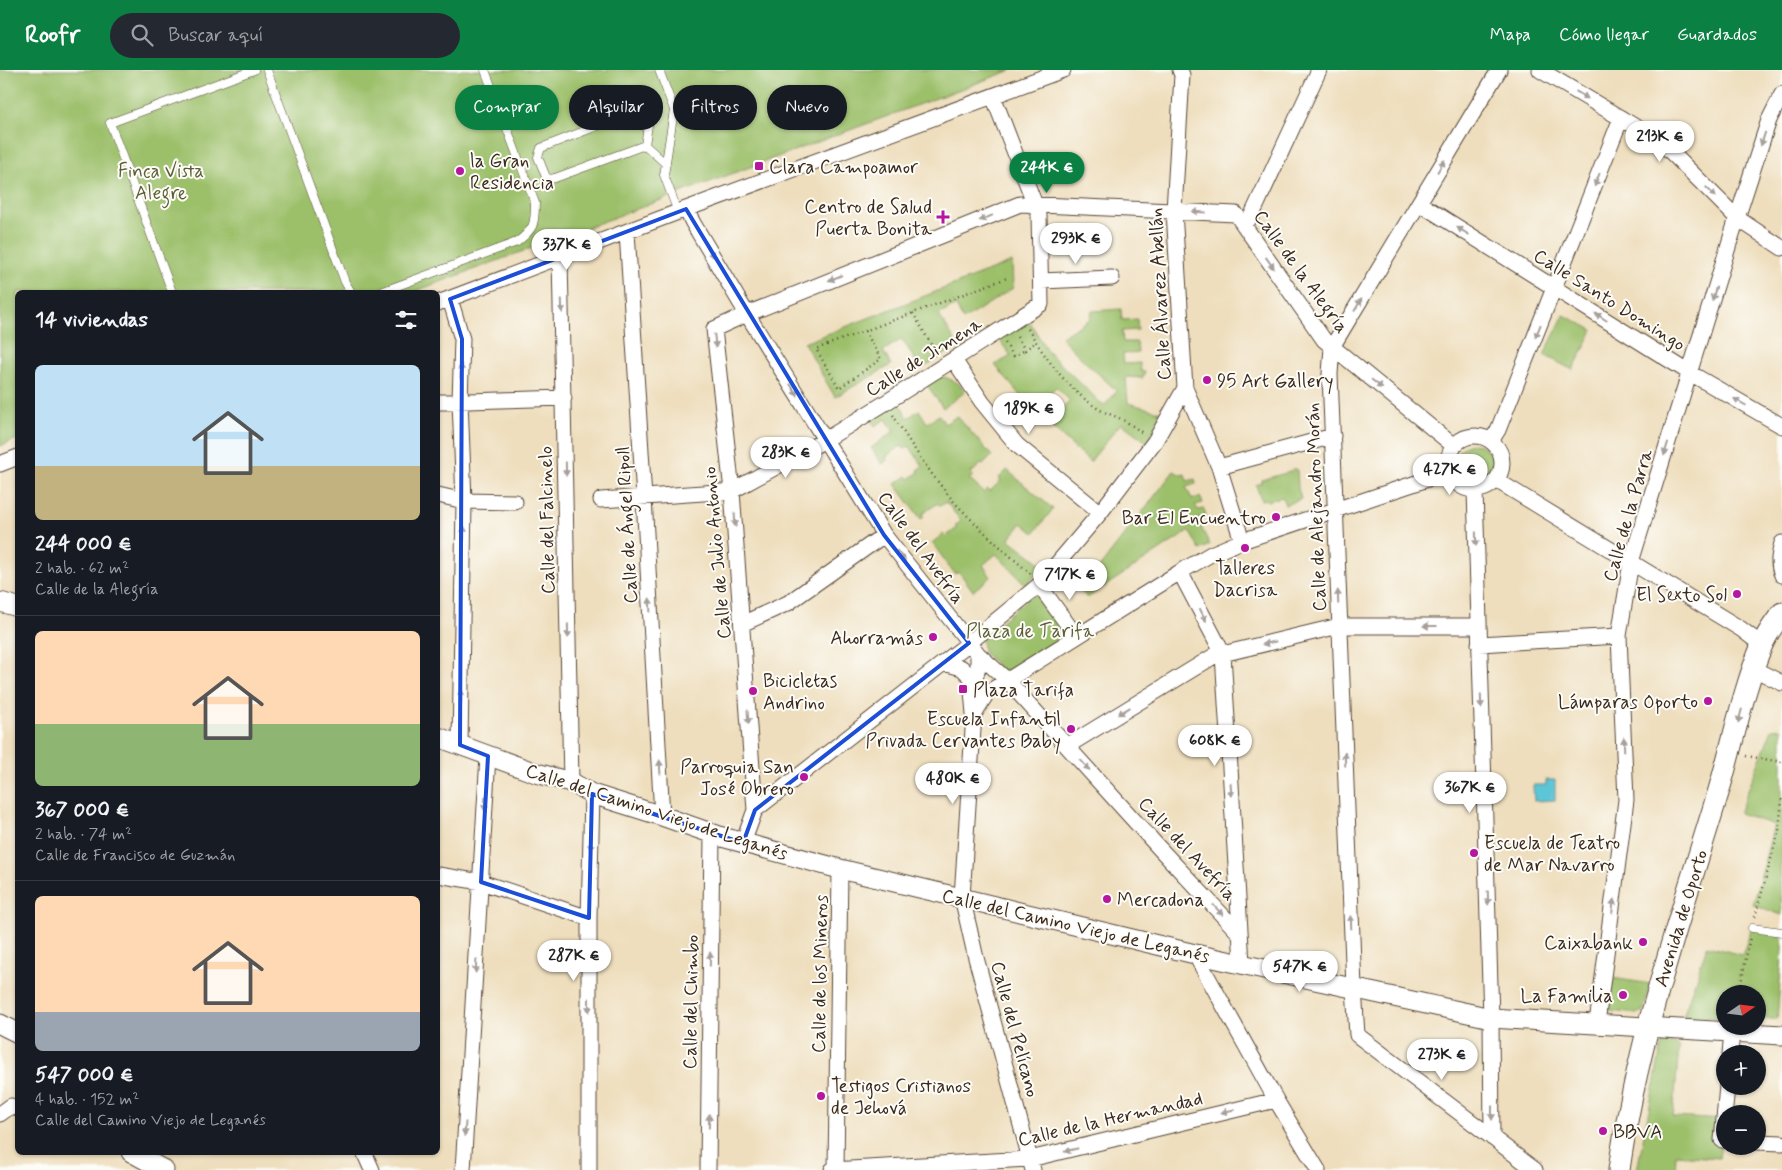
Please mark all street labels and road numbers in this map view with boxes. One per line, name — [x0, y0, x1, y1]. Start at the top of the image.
street label: Calle de la Alegría — [1245, 205, 1354, 340]
street label: Calle Álvarez Abellán — [1142, 207, 1178, 381]
street label: Calle Santo Domingo — [1528, 243, 1690, 358]
street label: Calle de Jimena — [861, 311, 987, 403]
street label: Calle de Alejandro Morán — [1300, 402, 1334, 612]
street label: Calle de Ángel Ripoll — [610, 445, 647, 604]
street label: Calle del Falcinelo — [534, 446, 561, 594]
street label: Calle de la Parra — [1598, 446, 1659, 585]
street label: Calle de Julio Antonio — [697, 466, 737, 640]
street label: Calle del Avefría — [871, 487, 970, 609]
street label: Calle del Camino Viejo de Leganés — [522, 758, 791, 868]
street label: Calle del Avefría — [1132, 792, 1242, 906]
street label: Avenida de Oporto — [1649, 847, 1714, 990]
street label: Calle del Camino Viejo de Leganés — [939, 883, 1213, 971]
street label: Calle de los Mineros — [807, 894, 834, 1053]
street label: Calle del Chimbo — [678, 934, 705, 1070]
street label: Calle del Pelícano — [984, 959, 1045, 1100]
street label: Calle de la Hermandad — [1015, 1086, 1205, 1153]

